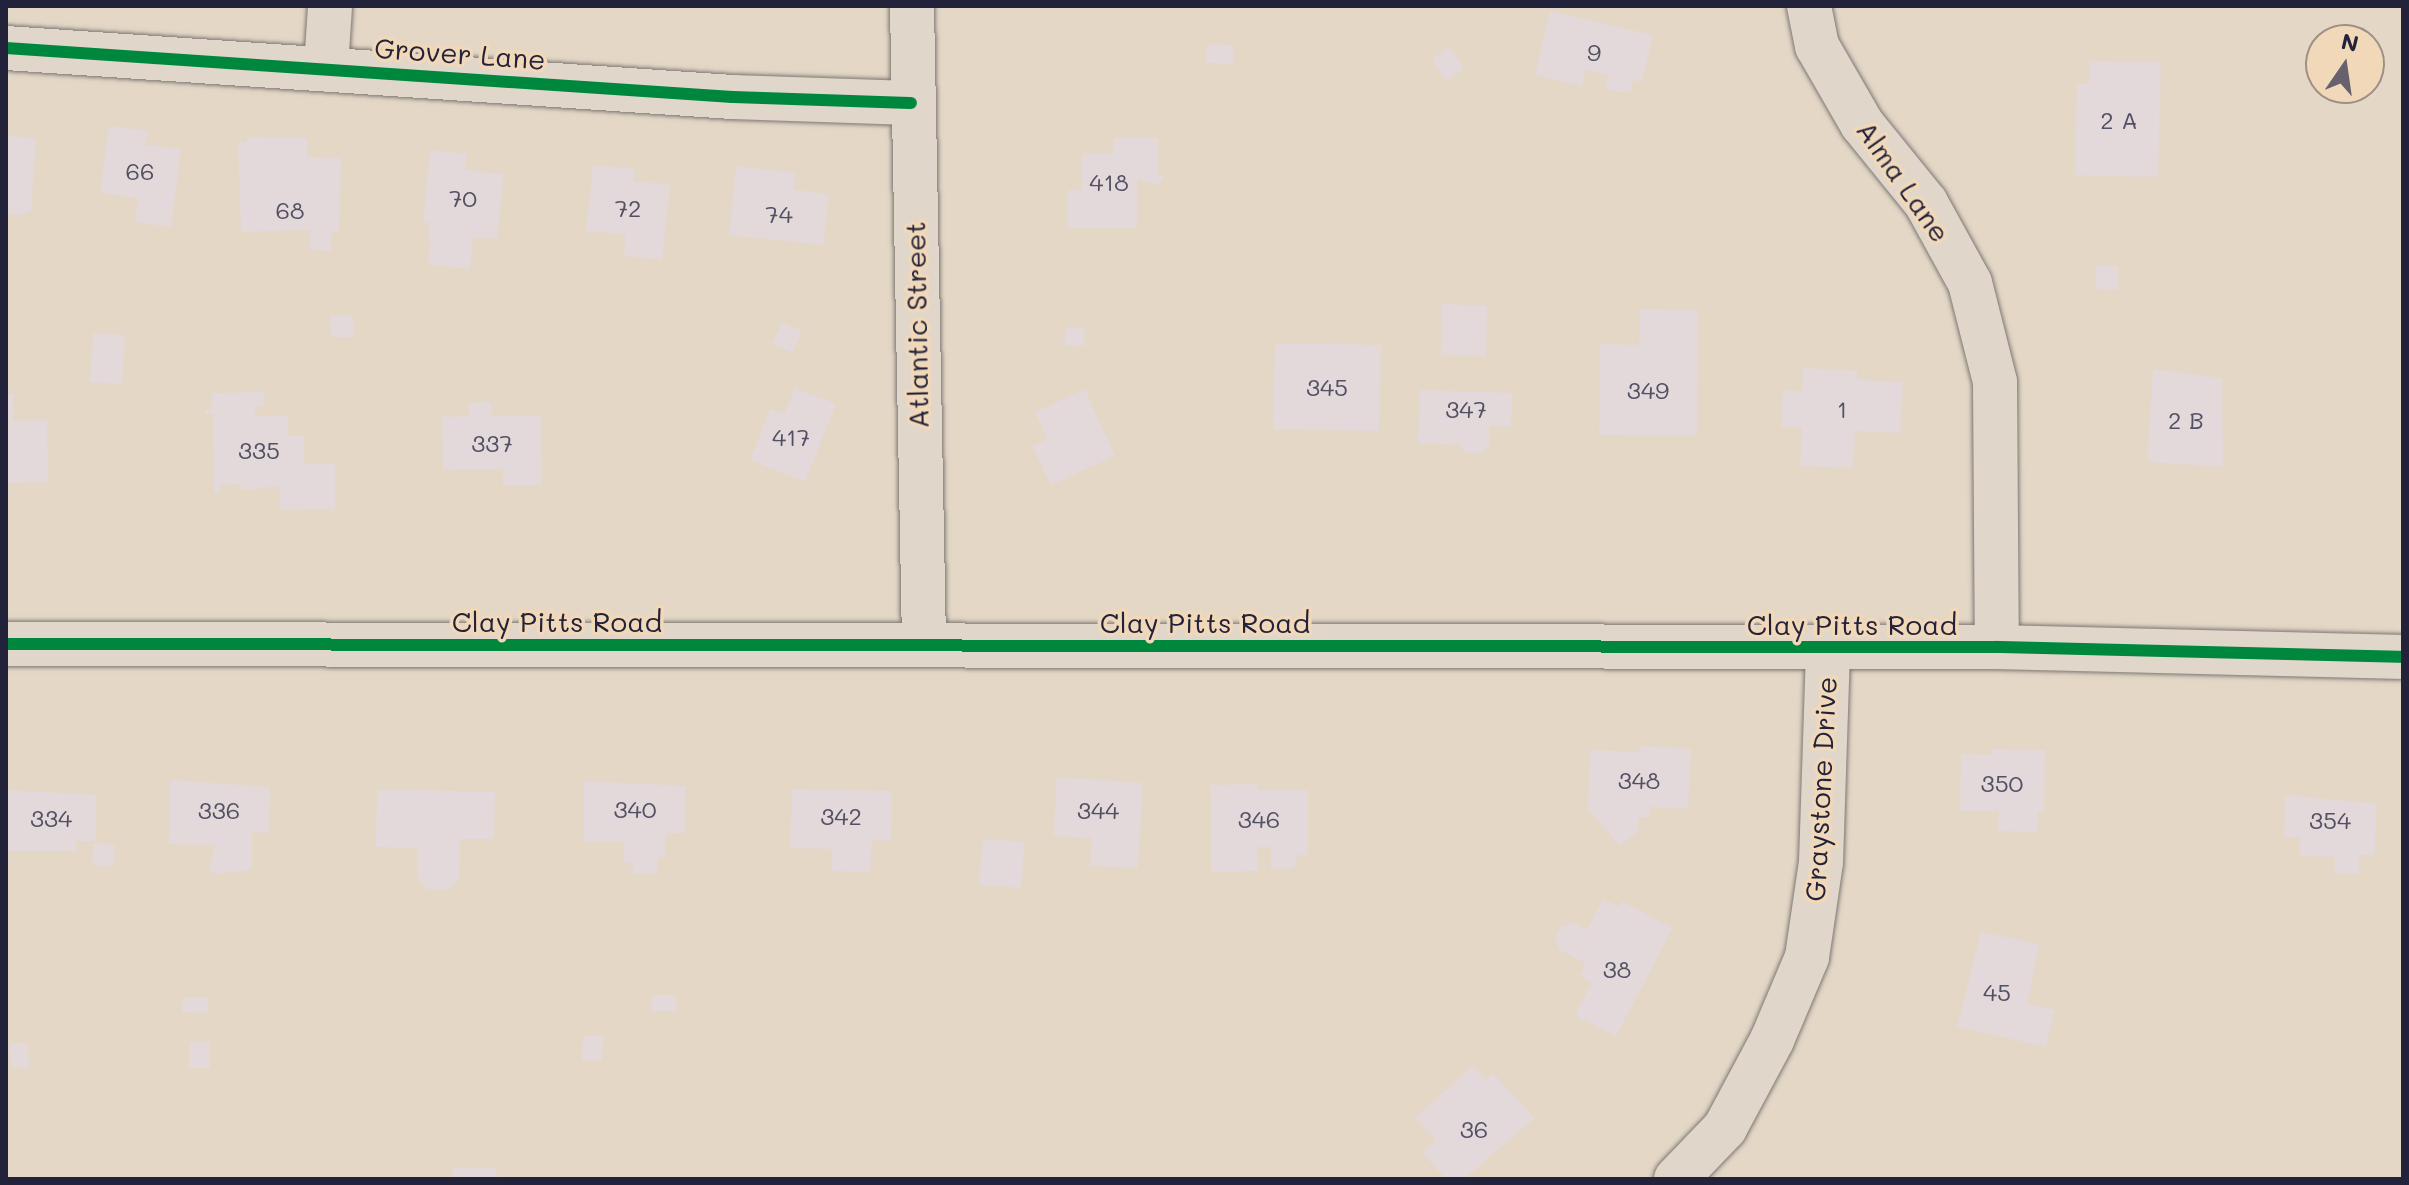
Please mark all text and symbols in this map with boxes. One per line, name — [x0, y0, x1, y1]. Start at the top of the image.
north arrow — [2305, 24, 2385, 104]
text: N — [2339, 26, 2361, 58]
street label: Grover Lane — [373, 30, 547, 76]
house number: 9 — [1587, 38, 1601, 66]
house number: 2 A — [2100, 106, 2138, 134]
street label: Alma Lane — [1850, 114, 1958, 248]
house number: 66 — [126, 157, 154, 185]
house number: 418 — [1089, 168, 1129, 196]
house number: 70 — [449, 184, 477, 212]
house number: 72 — [615, 194, 641, 222]
house number: 68 — [275, 196, 305, 224]
house number: 74 — [765, 200, 793, 228]
street label: Atlantic Street — [897, 221, 935, 429]
house number: 345 — [1306, 373, 1348, 401]
house number: 349 — [1627, 376, 1669, 404]
house number: 347 — [1445, 395, 1487, 423]
house number: 1 — [1837, 395, 1847, 423]
house number: 2 B — [2168, 406, 2204, 434]
house number: 417 — [772, 423, 810, 451]
house number: 337 — [471, 429, 513, 457]
house number: 335 — [238, 436, 280, 464]
street label: Clay Pitts Road — [452, 604, 662, 638]
street label: Clay Pitts Road — [1100, 605, 1310, 639]
street label: Clay Pitts Road — [1747, 607, 1957, 641]
street label: Graystone Drive — [1797, 676, 1843, 902]
house number: 348 — [1618, 766, 1660, 794]
house number: 350 — [1981, 769, 2023, 797]
house number: 340 — [614, 795, 656, 823]
house number: 336 — [198, 796, 240, 824]
house number: 344 — [1077, 796, 1119, 824]
house number: 342 — [820, 802, 862, 830]
house number: 334 — [30, 804, 72, 832]
house number: 346 — [1238, 805, 1280, 833]
house number: 354 — [2309, 806, 2351, 834]
house number: 38 — [1603, 955, 1631, 983]
house number: 45 — [1983, 978, 2011, 1006]
house number: 36 — [1460, 1115, 1488, 1143]

